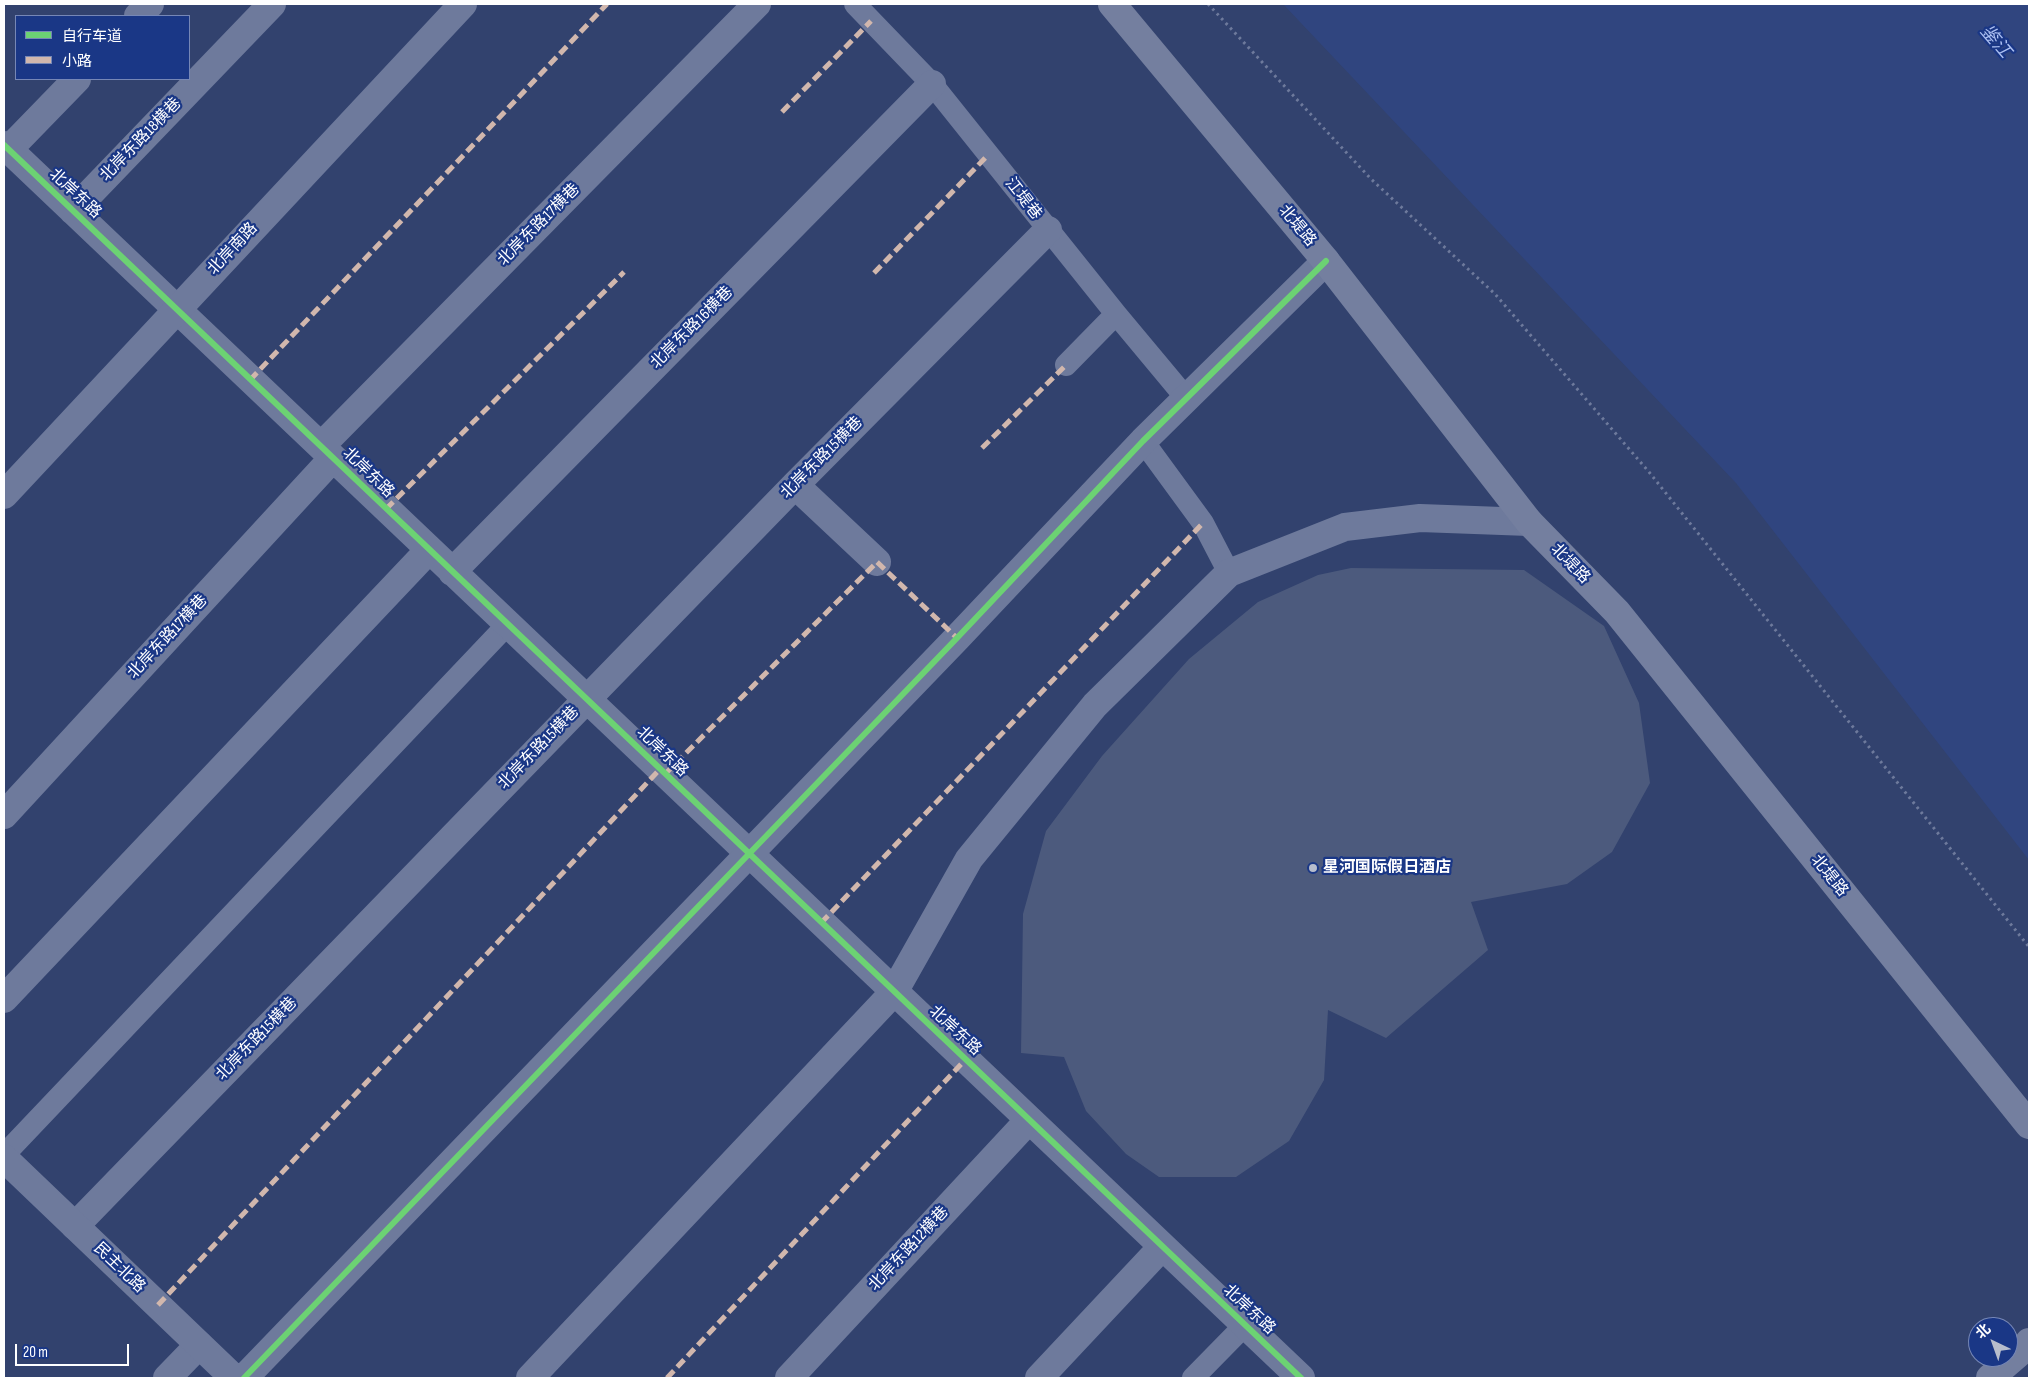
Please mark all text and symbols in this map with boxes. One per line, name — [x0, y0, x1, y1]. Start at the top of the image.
legend — [15, 15, 190, 80]
water label: 鉴江 — [1975, 21, 2015, 63]
text: 自行车道 — [62, 27, 122, 46]
text: 小路 — [62, 52, 92, 71]
street label: 北岸东路18横巷 — [96, 94, 186, 186]
street label: 北岸东路 — [45, 165, 105, 223]
street label: 江堤巷 — [1001, 174, 1045, 224]
street label: 北岸东路17横巷 — [494, 180, 584, 270]
street label: 北堤路 — [1274, 201, 1320, 251]
street label: 北岸南路 — [204, 219, 262, 279]
street label: 北岸东路16横巷 — [647, 283, 737, 373]
street label: 北岸东路15横巷 — [777, 413, 867, 503]
street label: 北岸东路 — [338, 444, 398, 502]
street label: 北堤路 — [1546, 540, 1594, 588]
street label: 北岸东路17横巷 — [124, 591, 212, 683]
street label: 北岸东路15横巷 — [495, 702, 583, 794]
street label: 北岸东路 — [632, 723, 692, 781]
street label: 北堤路 — [1806, 851, 1852, 901]
place label: 星河国际假日酒店 — [1323, 858, 1451, 878]
marker: 星河国际假日酒店 — [1307, 862, 1319, 874]
street label: 北岸东路15横巷 — [213, 993, 301, 1085]
street label: 北岸东路 — [925, 1002, 985, 1060]
street label: 北岸东路12横巷 — [865, 1203, 953, 1295]
street label: 民主北路 — [89, 1239, 149, 1297]
street label: 北岸东路 — [1219, 1281, 1279, 1339]
north arrow — [1968, 1317, 2018, 1367]
text: 北 — [1972, 1320, 1994, 1342]
scale bar — [18, 1334, 131, 1366]
text: 20 m — [23, 1343, 48, 1362]

